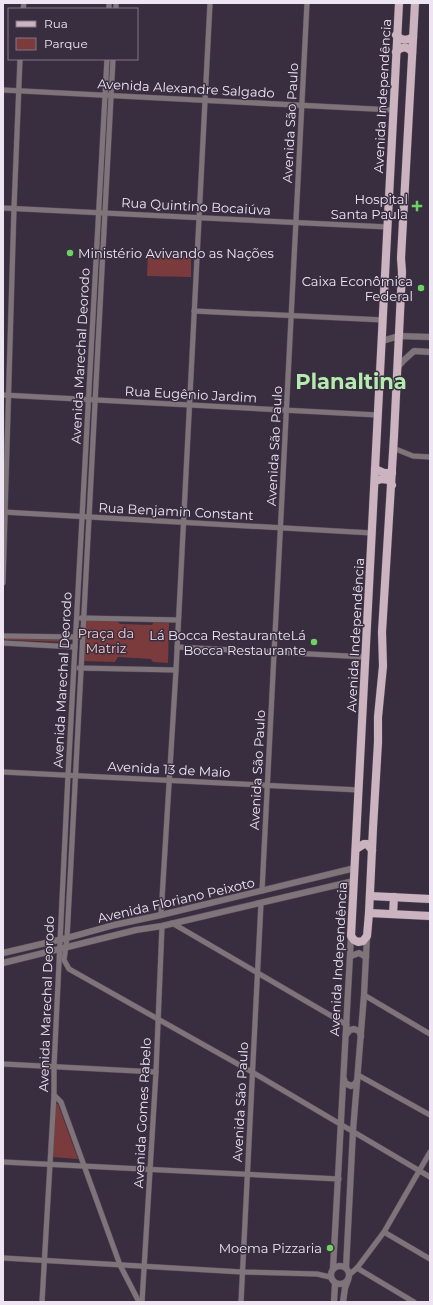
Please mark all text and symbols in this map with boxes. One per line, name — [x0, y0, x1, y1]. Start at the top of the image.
legend — [8, 8, 138, 60]
text: Rua — [44, 16, 68, 31]
street label: Avenida Independência — [370, 18, 394, 174]
text: Parque — [44, 36, 88, 51]
street label: Avenida São Paulo — [279, 63, 301, 183]
street label: Avenida Alexandre Salgado — [97, 75, 275, 101]
place label: Hospital Santa Paula — [331, 191, 408, 222]
street label: Rua Quintino Bocaiúva — [121, 194, 271, 218]
marker: Hospital Santa Paula — [411, 200, 423, 212]
place label: Ministério Avivando as Nações — [78, 245, 274, 261]
marker: Ministério Avivando as Nações — [65, 248, 75, 258]
street label: Avenida Marechal Deorodo — [67, 268, 93, 444]
place label: Caixa Econômica Federal — [302, 273, 413, 304]
marker: Caixa Econômica Federal — [416, 283, 426, 293]
district label: Planaltina — [295, 369, 407, 394]
street label: Rua Eugênio Jardim — [124, 383, 258, 405]
street label: Avenida São Paulo — [263, 386, 285, 506]
street label: Rua Benjamin Constant — [98, 499, 254, 523]
street label: Avenida Independência — [343, 557, 367, 713]
street label: Avenida Marechal Deorodo — [49, 592, 75, 768]
park label: Praça da Matriz — [78, 625, 134, 656]
place label: Lá Bocca RestauranteLá Bocca Restaurante — [149, 627, 306, 658]
marker: Lá Bocca RestauranteLá Bocca Restaurante — [309, 637, 319, 647]
street label: Avenida São Paulo — [246, 710, 268, 830]
street label: Avenida 13 de Maio — [107, 758, 231, 780]
street label: Avenida Floriano Peixoto — [96, 874, 256, 926]
street label: Avenida Independência — [326, 881, 350, 1037]
street label: Avenida Marechal Deorodo — [35, 916, 57, 1092]
street label: Avenida Gomes Rabelo — [130, 1037, 154, 1189]
street label: Avenida São Paulo — [229, 1042, 251, 1162]
place label: Moema Pizzaria — [219, 1240, 322, 1256]
marker: Moema Pizzaria — [325, 1243, 335, 1253]

